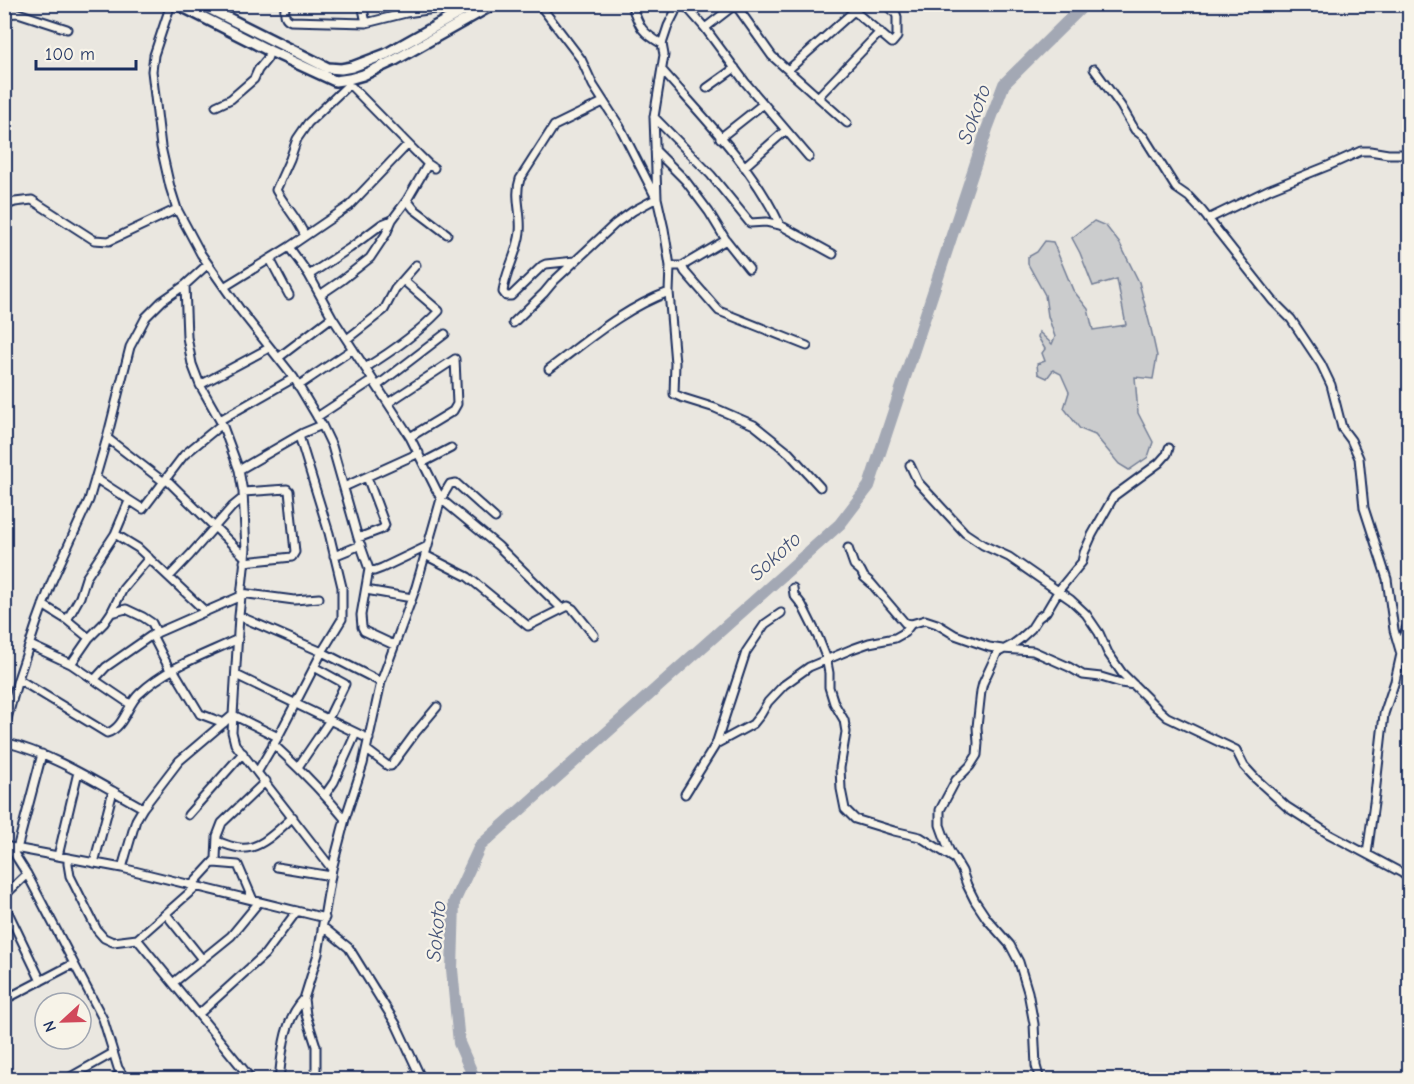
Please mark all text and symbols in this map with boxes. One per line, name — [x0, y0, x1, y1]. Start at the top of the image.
scale bar — [36, 33, 136, 71]
text: 100 m — [45, 44, 95, 65]
water label: Sokoto — [952, 81, 996, 147]
water label: Sokoto — [744, 527, 806, 585]
water label: Sokoto — [421, 899, 451, 963]
north arrow — [33, 991, 93, 1051]
text: N — [40, 1018, 60, 1034]

